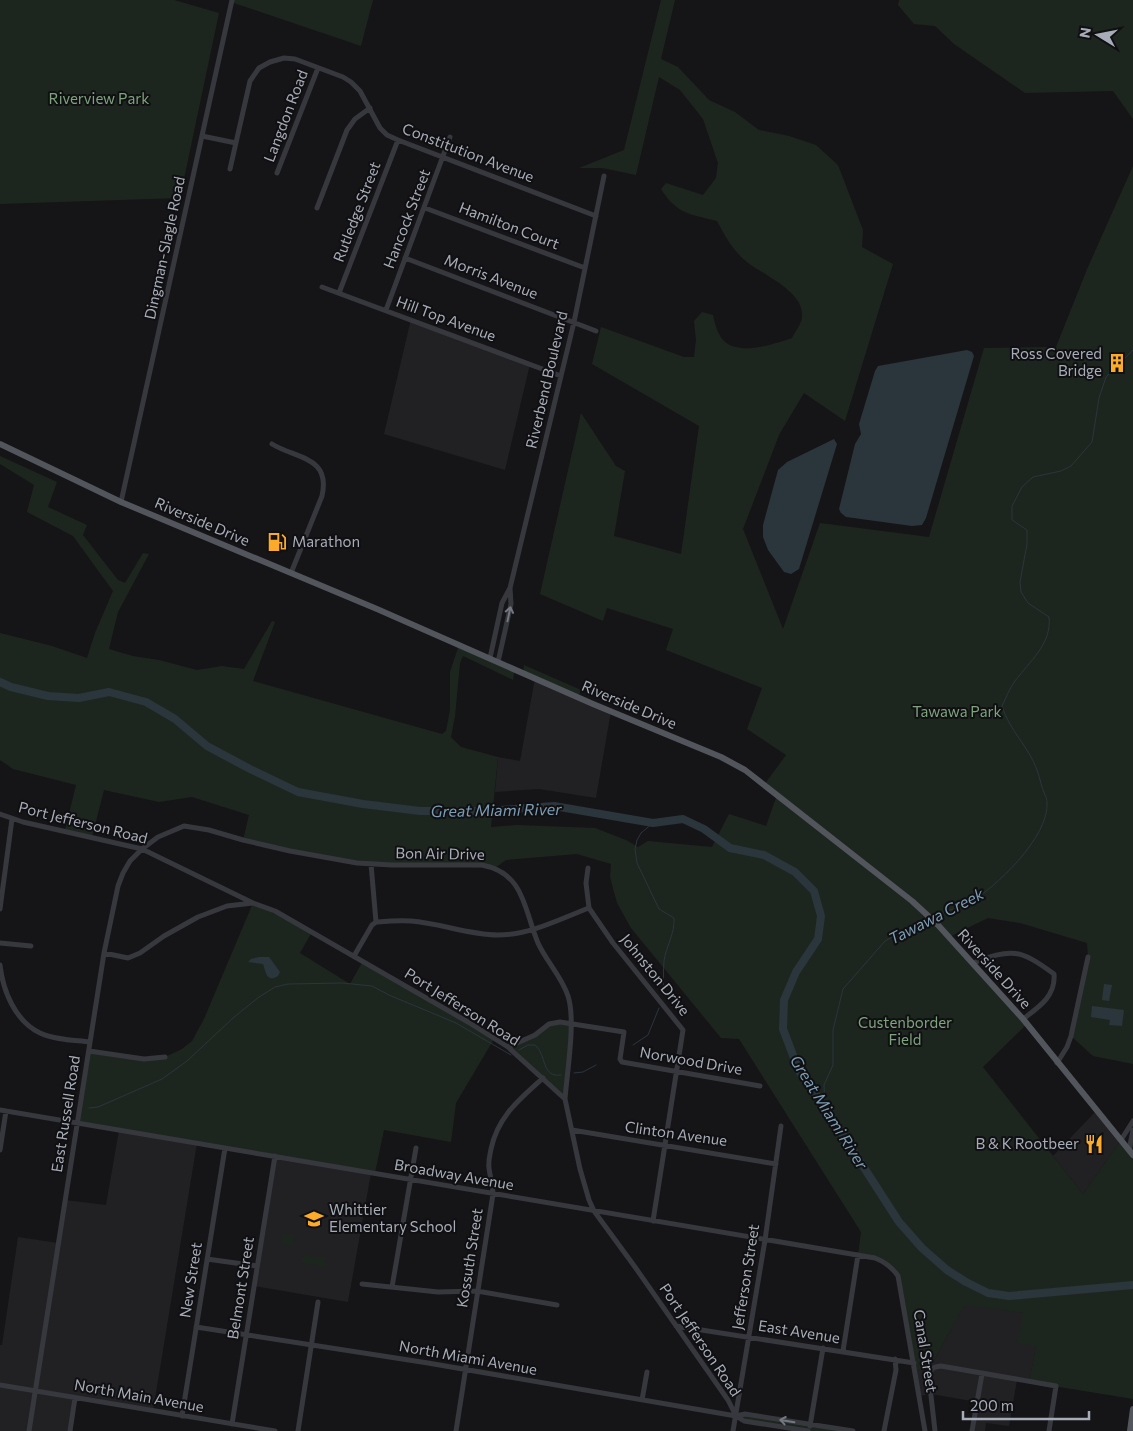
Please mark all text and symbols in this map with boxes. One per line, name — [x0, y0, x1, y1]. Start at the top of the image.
north arrow — [1073, 10, 1123, 60]
text: N — [1075, 26, 1094, 39]
street label: Langdon Road — [259, 67, 311, 164]
park label: Riverview Park — [49, 89, 149, 107]
street label: Constitution Avenue — [400, 119, 537, 186]
street label: Rutledge Street — [329, 159, 383, 264]
street label: Hancock Street — [379, 166, 433, 271]
street label: Dingman-Slagle Road — [140, 175, 188, 321]
street label: Hamilton Court — [457, 198, 562, 252]
street label: Morris Avenue — [442, 250, 541, 302]
street label: Hill Top Avenue — [394, 292, 499, 344]
street label: Riverbend Boulevard — [521, 309, 571, 450]
place label: Ross Covered Bridge — [1011, 344, 1102, 379]
building icon: Ross Covered Bridge — [1106, 352, 1128, 374]
street label: Riverside Drive — [152, 493, 253, 549]
fuel station icon: Marathon — [266, 531, 288, 553]
place label: Marathon — [292, 532, 360, 550]
one-way arrow — [504, 607, 514, 623]
street label: Riverside Drive — [579, 676, 680, 732]
park label: Tawawa Park — [912, 702, 1002, 720]
street label: Port Jefferson Road — [17, 797, 150, 847]
water label: Great Miami River — [430, 799, 562, 820]
street label: Bon Air Drive — [395, 843, 485, 863]
water label: Tawawa Creek — [885, 883, 987, 948]
street label: Riverside Drive — [954, 925, 1035, 1012]
street label: Johnston Drive — [617, 930, 694, 1019]
street label: Port Jefferson Road — [402, 963, 523, 1049]
park label: Custenborder Field — [858, 1013, 952, 1048]
street label: Norwood Drive — [639, 1042, 744, 1078]
water label: Great Miami River — [787, 1051, 872, 1173]
street label: East Russell Road — [47, 1054, 83, 1174]
street label: Clinton Avenue — [624, 1117, 728, 1149]
restaurant icon: B & K Rootbeer — [1083, 1133, 1105, 1155]
place label: B & K Rootbeer — [975, 1134, 1079, 1152]
street label: Broadway Avenue — [393, 1155, 515, 1193]
place label: Whittier Elementary School — [329, 1200, 456, 1235]
street label: Kossuth Street — [452, 1207, 486, 1309]
school or university icon: Whittier Elementary School — [303, 1208, 325, 1230]
street label: Jefferson Street — [728, 1223, 762, 1331]
street label: Belmont Street — [223, 1235, 257, 1340]
street label: New Street — [175, 1241, 205, 1319]
street label: Port Jefferson Road — [656, 1280, 745, 1399]
street label: Canal Street — [911, 1308, 941, 1394]
street label: East Avenue — [757, 1316, 841, 1346]
street label: North Miami Avenue — [398, 1336, 539, 1378]
street label: North Main Avenue — [73, 1375, 205, 1415]
scale bar — [963, 1388, 1089, 1420]
text: 200 m — [970, 1396, 1014, 1414]
one-way arrow — [780, 1415, 796, 1425]

